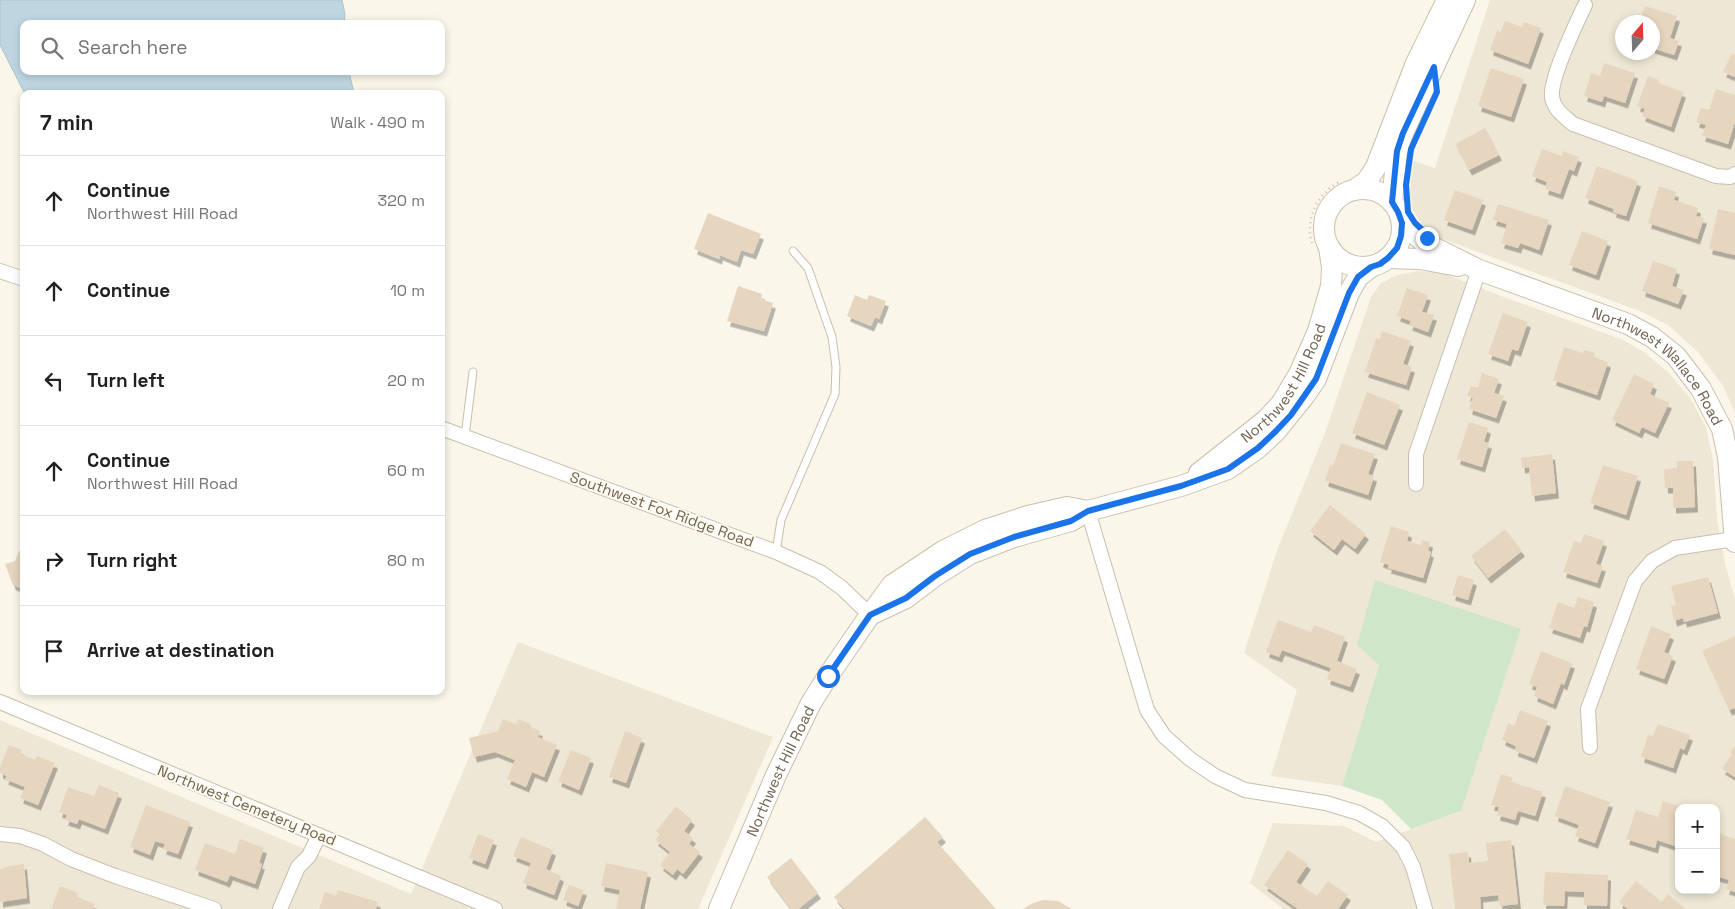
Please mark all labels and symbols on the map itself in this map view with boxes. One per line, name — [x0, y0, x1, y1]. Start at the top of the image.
north arrow — [1615, 15, 1660, 60]
route end — [1416, 227, 1439, 250]
street label: Northwest Wallace Road — [1590, 302, 1728, 428]
street label: Northwest Hill Road — [1236, 321, 1329, 446]
street label: Southwest Fox Ridge Road — [567, 467, 757, 551]
route start — [817, 665, 840, 688]
street label: Northwest Hill Road — [742, 702, 818, 839]
street label: Northwest Cemetery Road — [155, 760, 339, 850]

